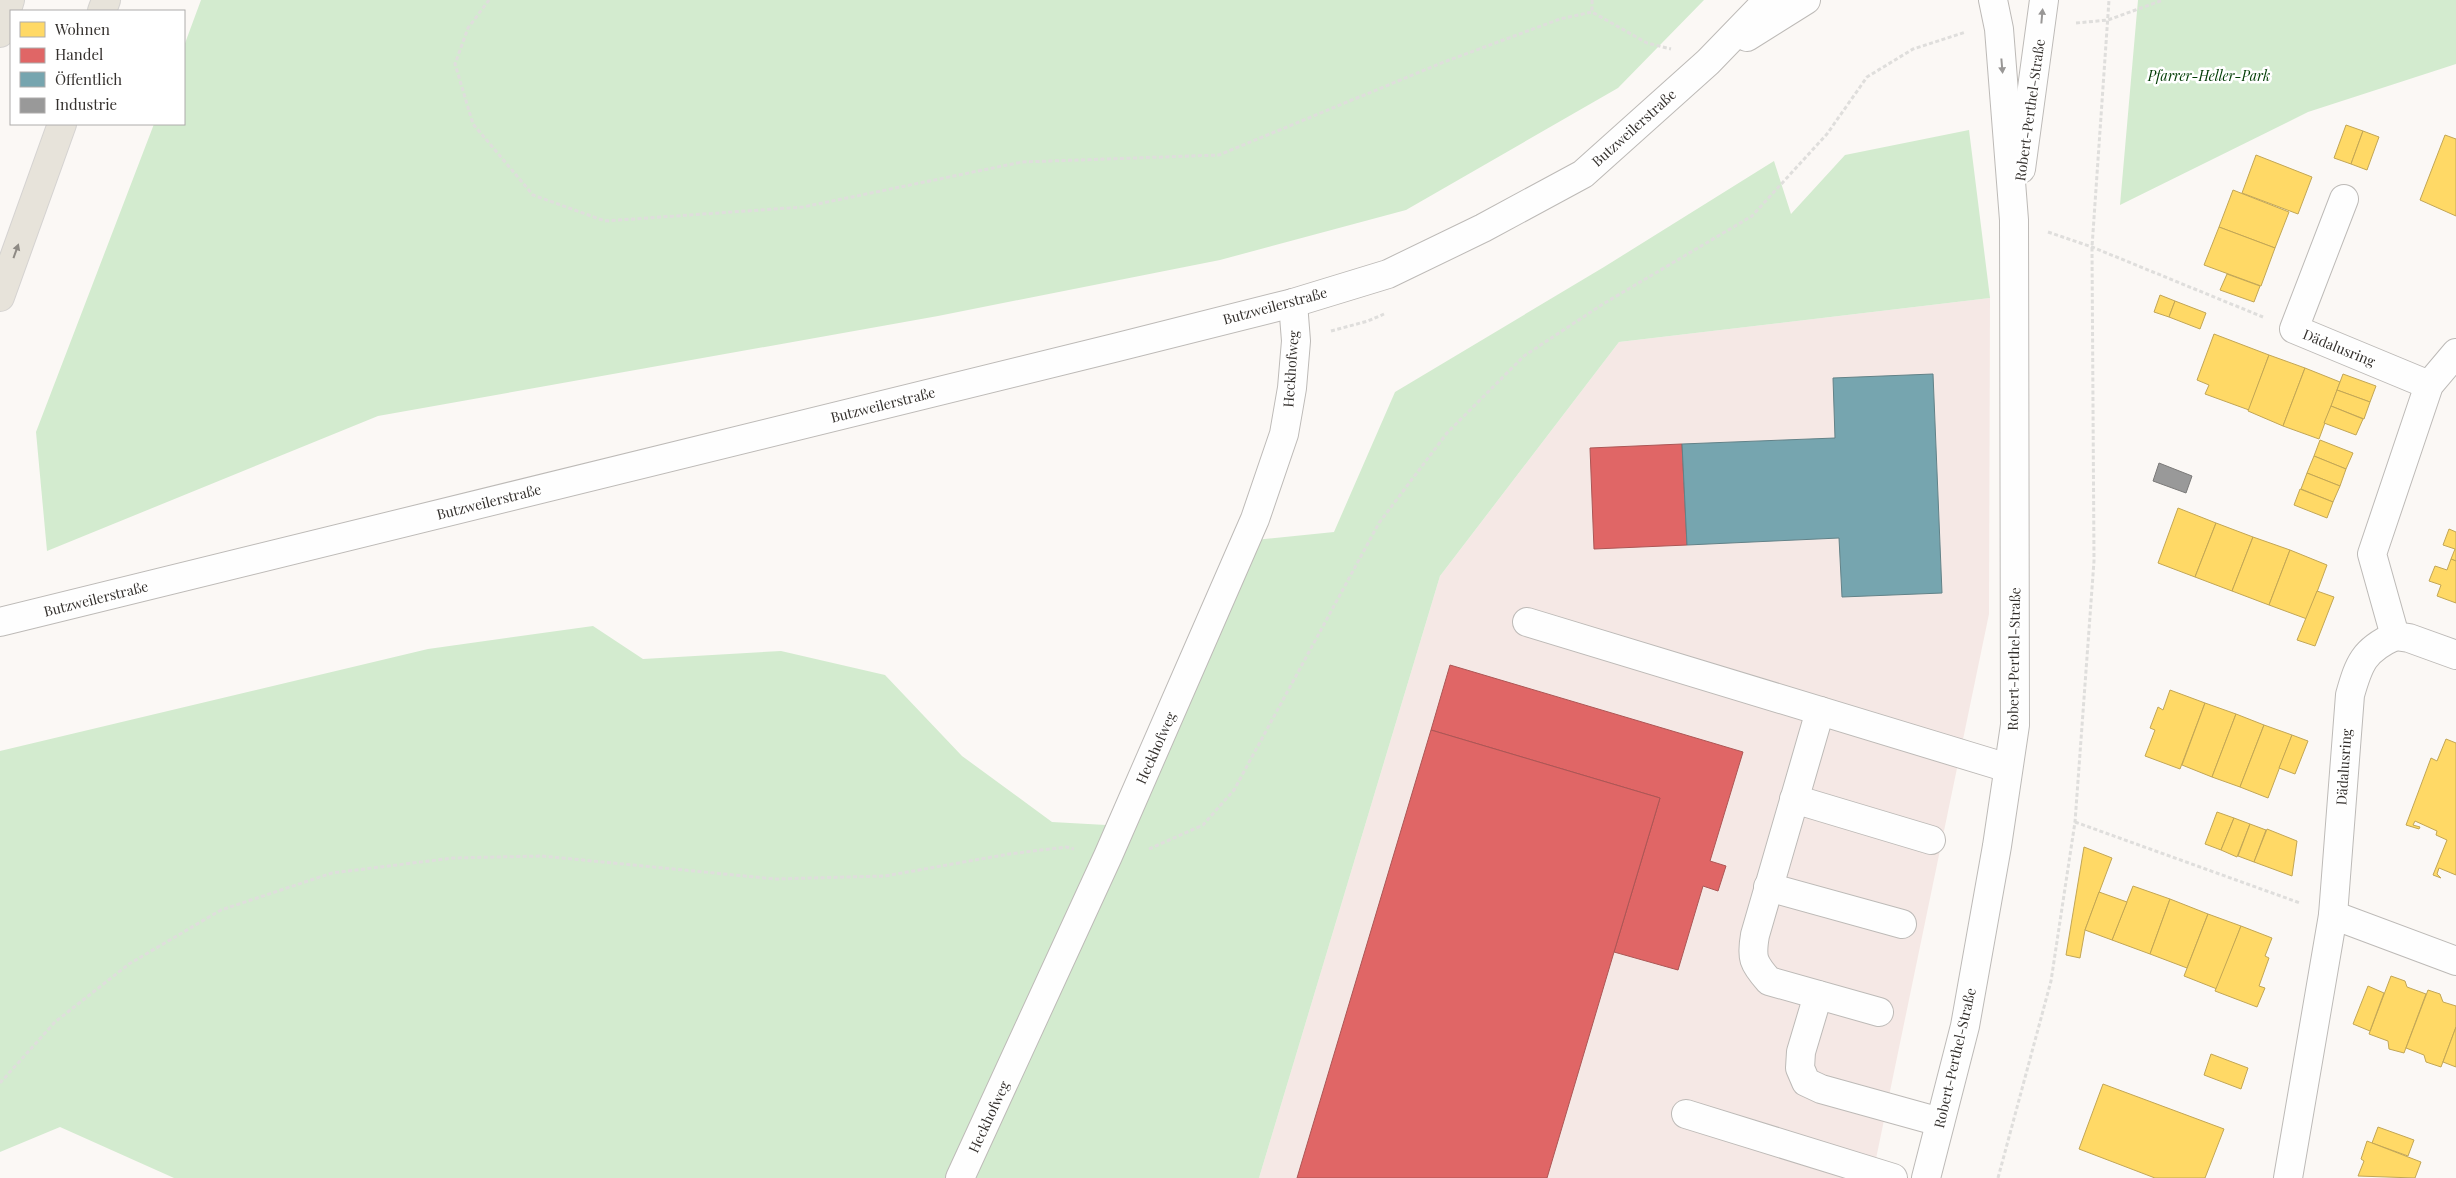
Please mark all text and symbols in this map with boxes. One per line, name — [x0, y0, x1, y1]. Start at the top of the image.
one-way arrow — [2038, 8, 2046, 24]
legend — [10, 10, 185, 125]
text: Wohnen — [54, 19, 110, 39]
street label: Robert-Perthel-Straße — [2010, 38, 2049, 182]
text: Handel — [55, 44, 103, 64]
one-way arrow — [1998, 58, 2006, 74]
park label: Pfarrer-Heller-Park — [2147, 66, 2270, 85]
text: Öffentlich — [55, 69, 122, 89]
street label: Butzweilerstraße — [1587, 85, 1680, 171]
text: Industrie — [55, 94, 117, 114]
one-way arrow — [12, 243, 20, 258]
street label: Butzweilerstraße — [1221, 282, 1329, 329]
street label: Dädalusring — [2300, 324, 2379, 371]
street label: Heckhofweg — [1278, 329, 1303, 408]
street label: Butzweilerstraße — [829, 382, 937, 427]
street label: Butzweilerstraße — [435, 479, 543, 524]
street label: Butzweilerstraße — [42, 576, 150, 621]
street label: Robert-Perthel-Straße — [2003, 587, 2024, 731]
street label: Heckhofweg — [1131, 708, 1180, 787]
street label: Dädalusring — [2331, 728, 2356, 806]
street label: Robert-Perthel-Straße — [1929, 986, 1980, 1130]
street label: Heckhofweg — [964, 1077, 1014, 1156]

